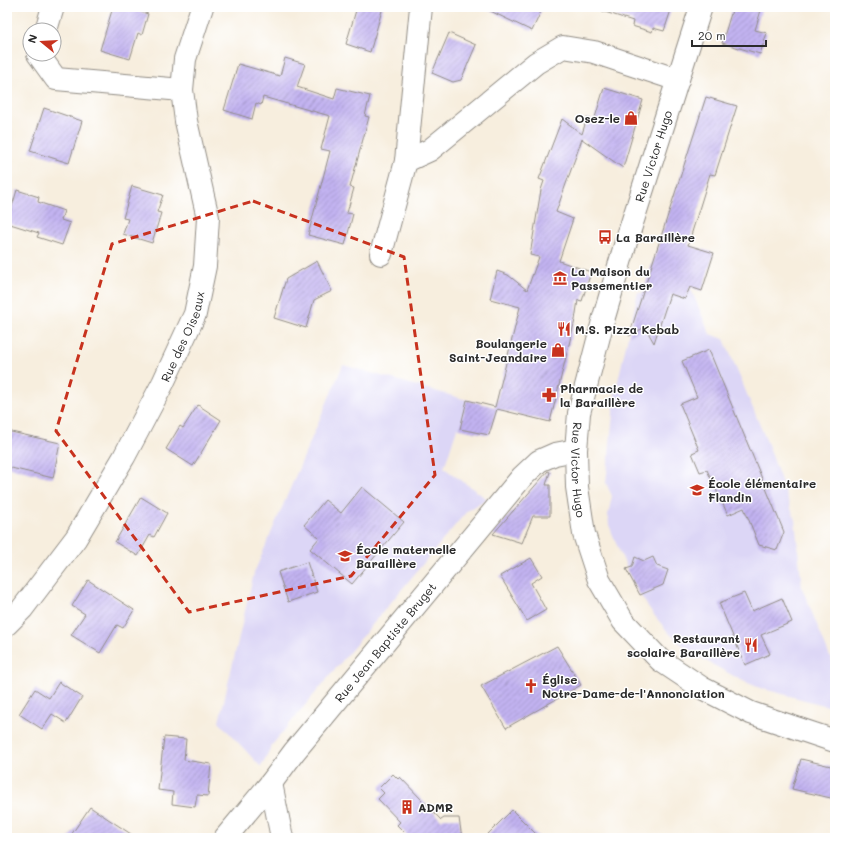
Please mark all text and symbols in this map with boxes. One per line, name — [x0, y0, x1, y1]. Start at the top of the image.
north arrow — [22, 22, 62, 62]
scale bar — [692, 22, 766, 48]
text: 20 m — [698, 27, 726, 43]
text: N — [24, 32, 40, 45]
street label: Rue Victor Hugo — [631, 108, 675, 204]
place label: Osez-le — [575, 110, 620, 126]
shop icon: Osez-le — [623, 110, 639, 126]
bus stop icon: La Baraillère — [597, 229, 613, 245]
place label: La Baraillère — [616, 229, 695, 245]
place label: La Maison du Passementier — [571, 263, 652, 293]
museum icon: La Maison du Passementier — [552, 270, 568, 286]
street label: Rue des Oiseaux — [157, 290, 208, 384]
restaurant icon: M.S. Pizza Kebab — [556, 321, 572, 337]
place label: M.S. Pizza Kebab — [575, 321, 679, 337]
place label: Boulangerie Saint-Jeandaire — [449, 335, 547, 365]
shop icon: Boulangerie Saint-Jeandaire — [550, 342, 566, 358]
place label: Pharmacie de la Baraillère — [560, 380, 643, 410]
pharmacy icon: Pharmacie de la Baraillère — [541, 387, 557, 403]
street label: Rue Victor Hugo — [568, 422, 589, 518]
place label: École élémentaire Flandin — [708, 475, 816, 505]
school or university icon: École élémentaire Flandin — [689, 482, 705, 498]
place label: École maternelle Baraillère — [356, 541, 456, 571]
school or university icon: École maternelle Baraillère — [337, 548, 353, 564]
street label: Rue Jean Baptiste Bruget — [331, 579, 439, 705]
place label: Restaurant scolaire Baraillère — [627, 630, 740, 660]
restaurant icon: Restaurant scolaire Baraillère — [743, 637, 759, 653]
place label: Église Notre-Dame-de-l'Annonciation — [542, 671, 725, 701]
church icon: Église Notre-Dame-de-l'Annonciation — [523, 678, 539, 694]
building icon: ADMR — [399, 799, 415, 815]
place label: ADMR — [418, 799, 453, 815]

